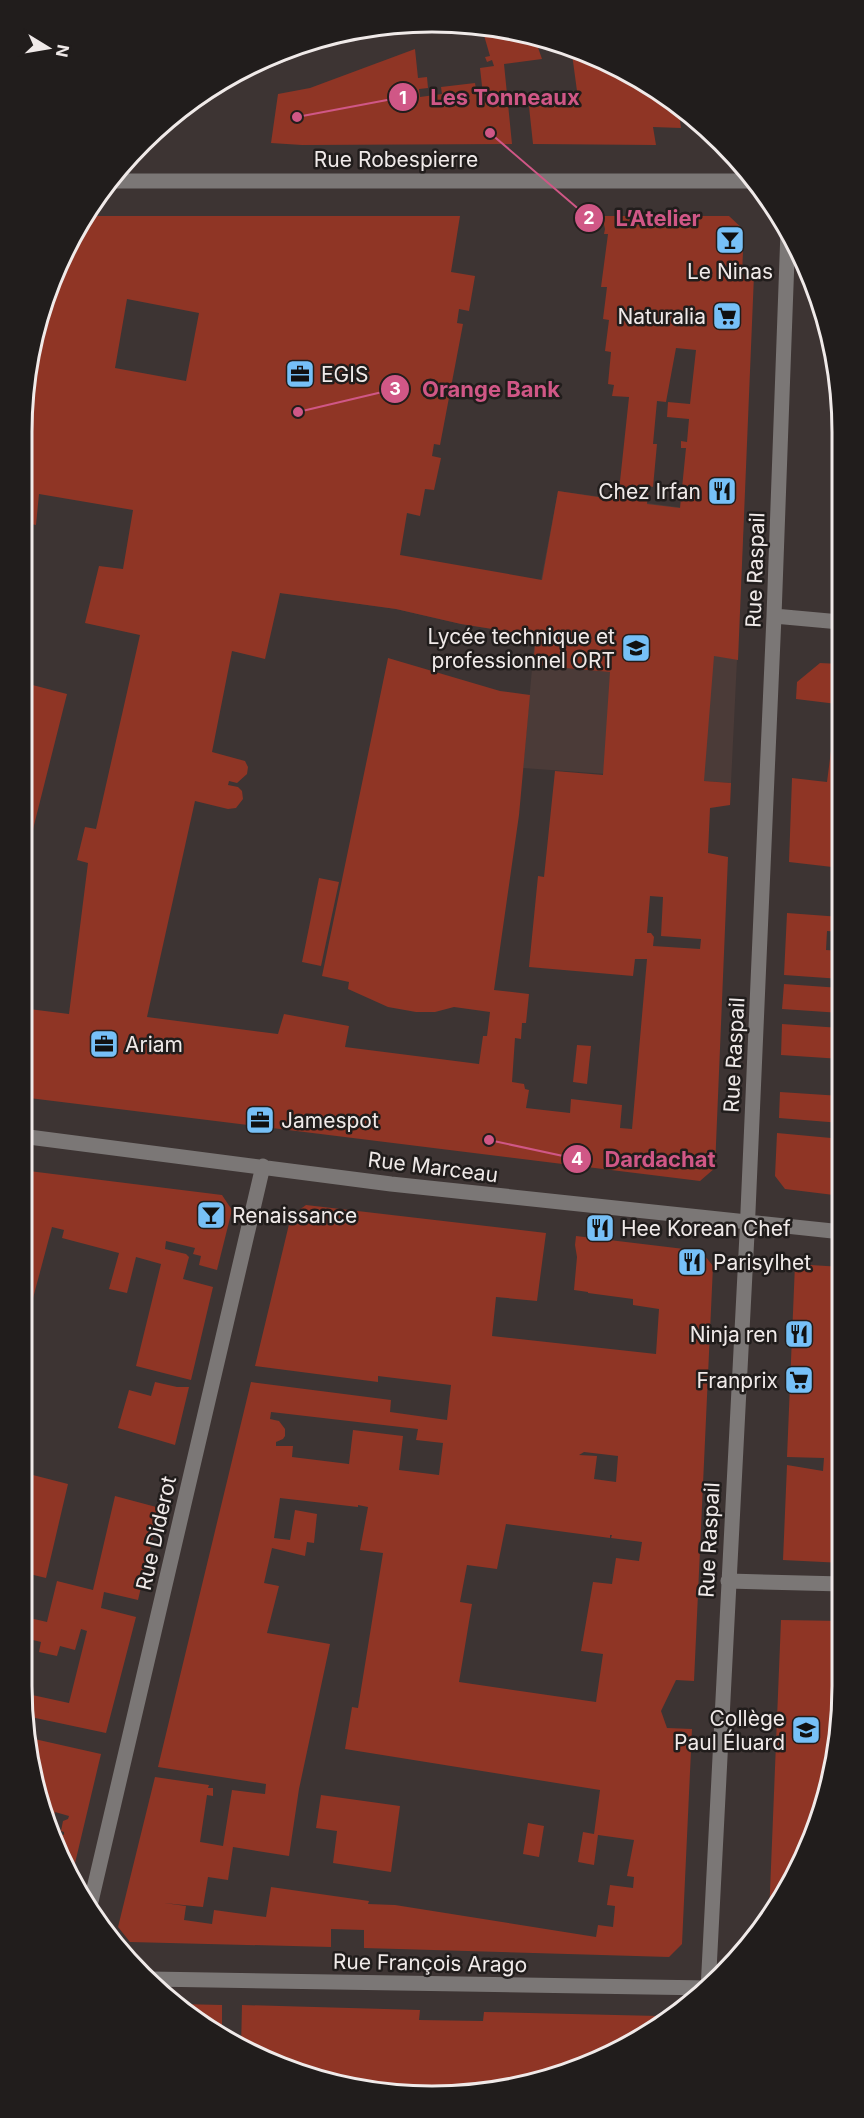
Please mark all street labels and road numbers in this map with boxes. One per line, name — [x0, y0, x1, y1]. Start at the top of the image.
street label: Rue Robespierre — [314, 147, 478, 172]
street label: Rue Raspail — [740, 512, 770, 628]
street label: Rue Raspail — [718, 997, 750, 1113]
street label: Rue Marceau — [366, 1147, 500, 1187]
street label: Rue Diderot — [131, 1473, 181, 1593]
street label: Rue Raspail — [693, 1482, 725, 1598]
street label: Rue François Arago — [333, 1949, 527, 1977]

